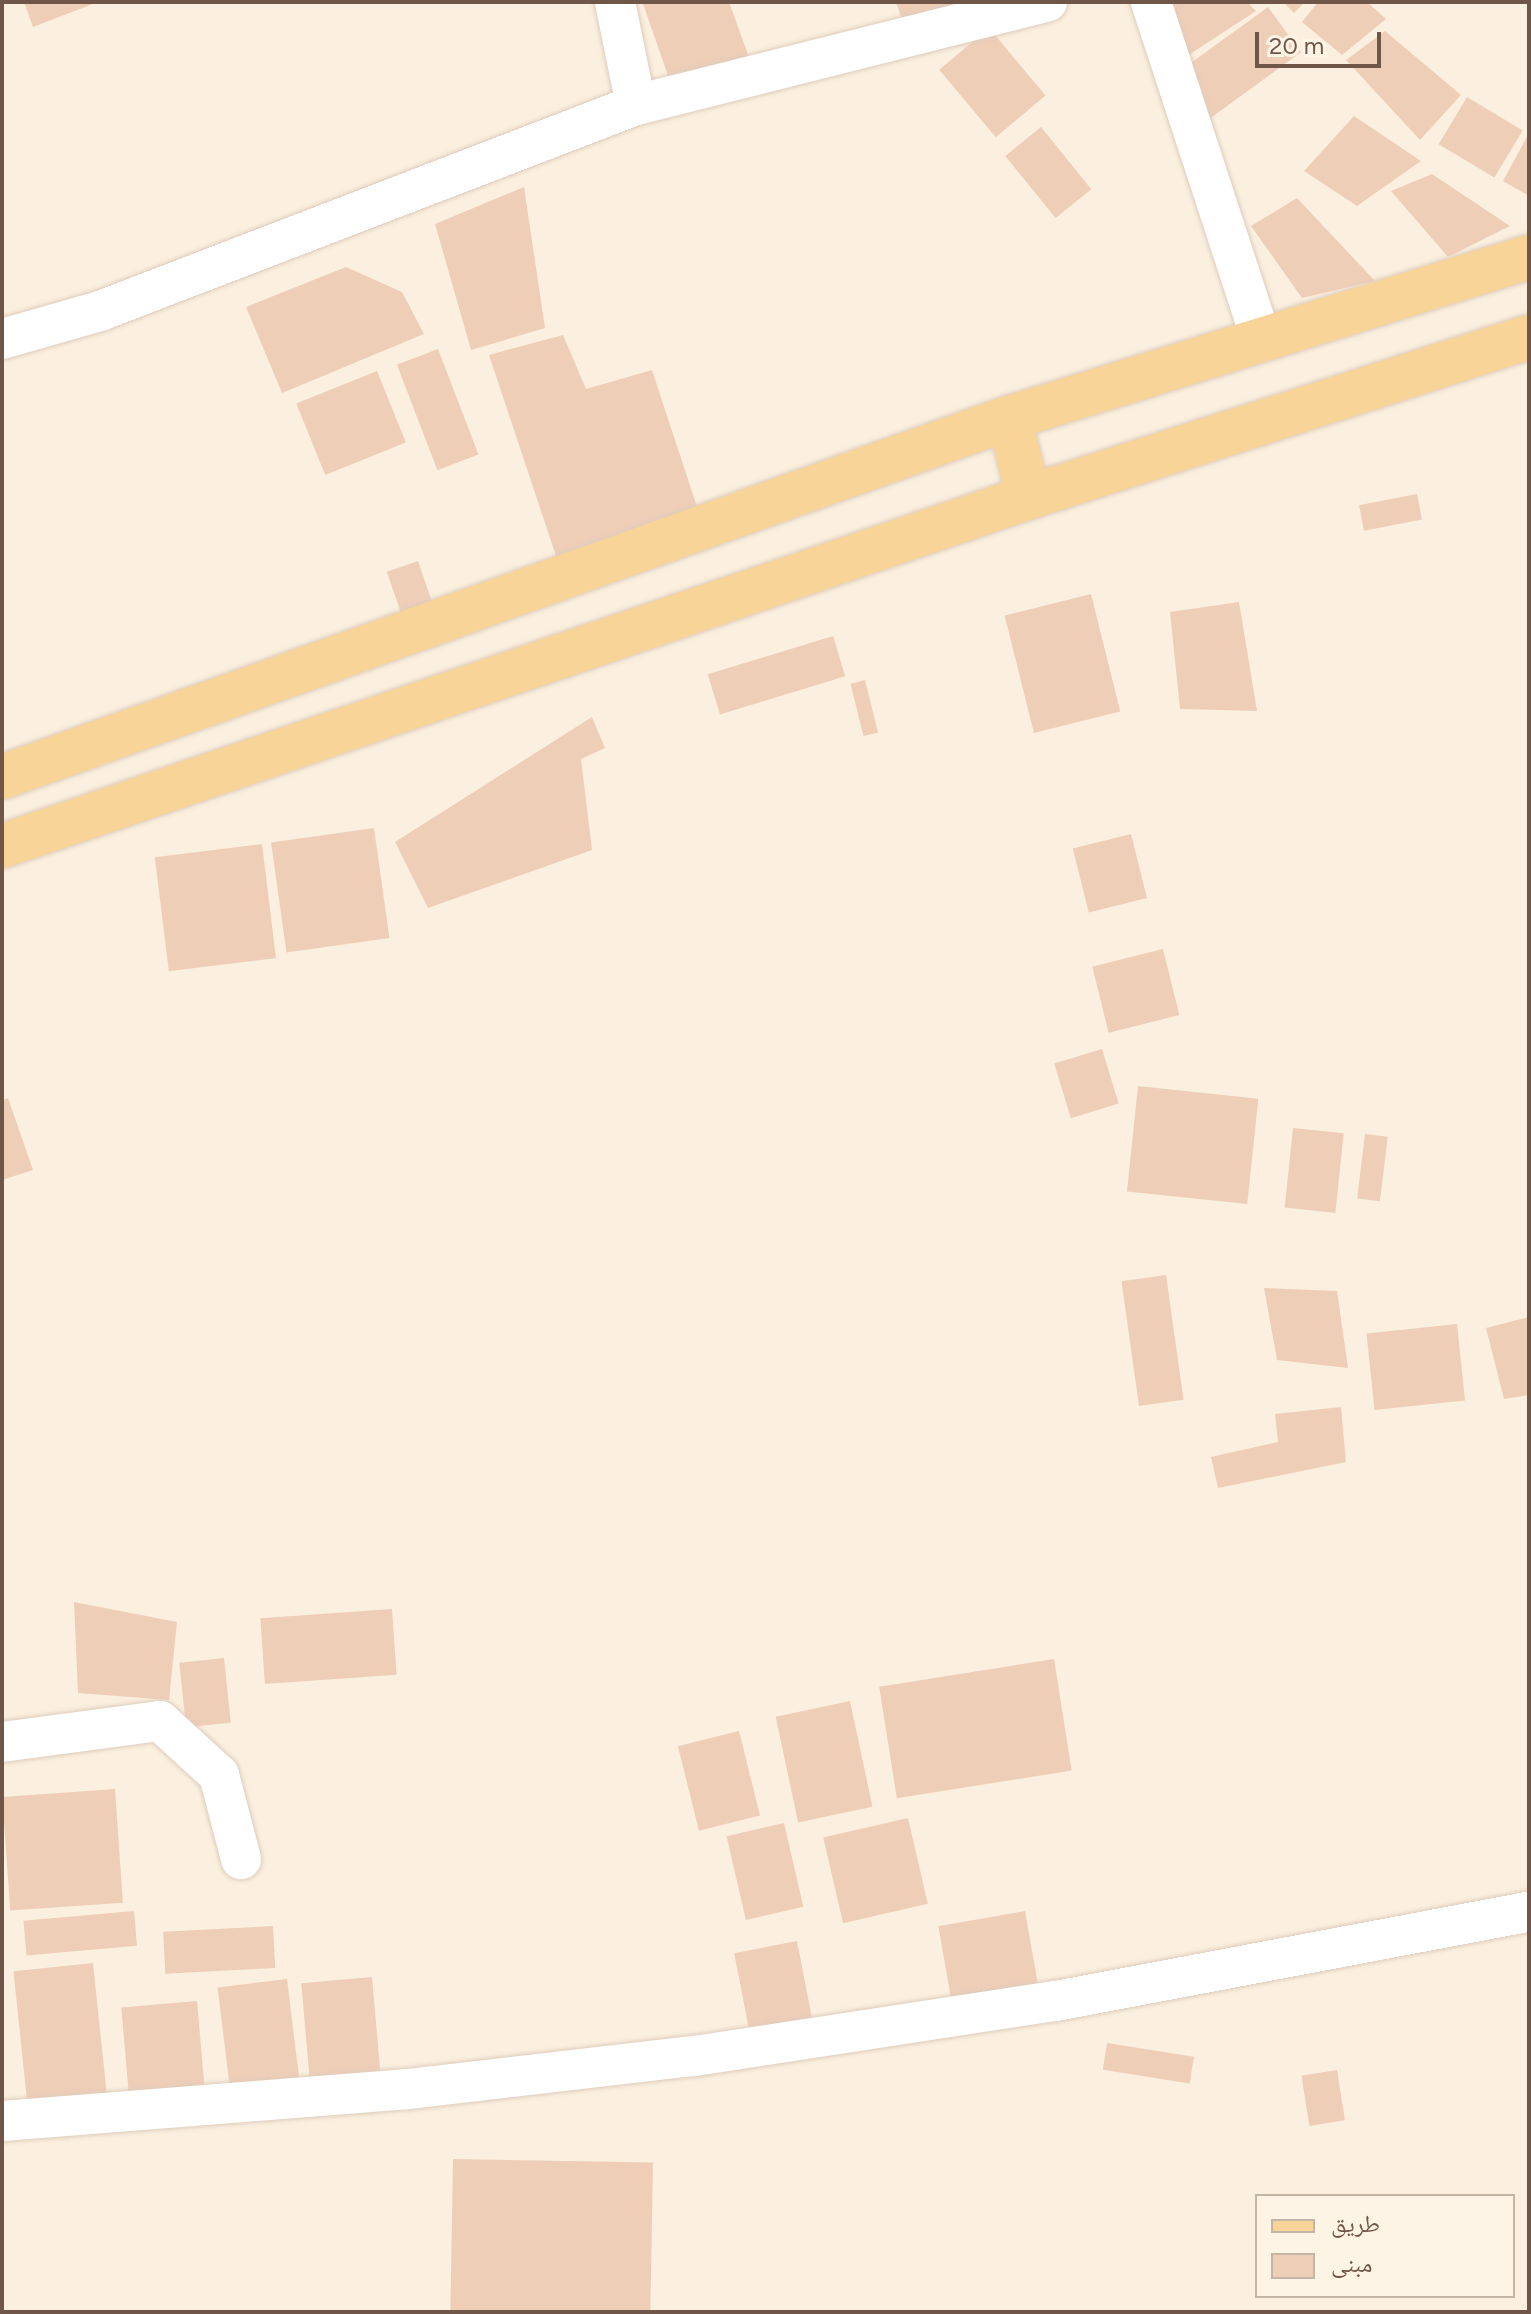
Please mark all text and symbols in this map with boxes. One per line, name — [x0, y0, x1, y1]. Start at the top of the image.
scale bar — [1259, 16, 1385, 66]
text: 20 m — [1269, 31, 1324, 60]
legend — [1255, 2194, 1515, 2298]
text: طريق — [1331, 2209, 1380, 2238]
text: مبنى — [1331, 2249, 1372, 2278]

